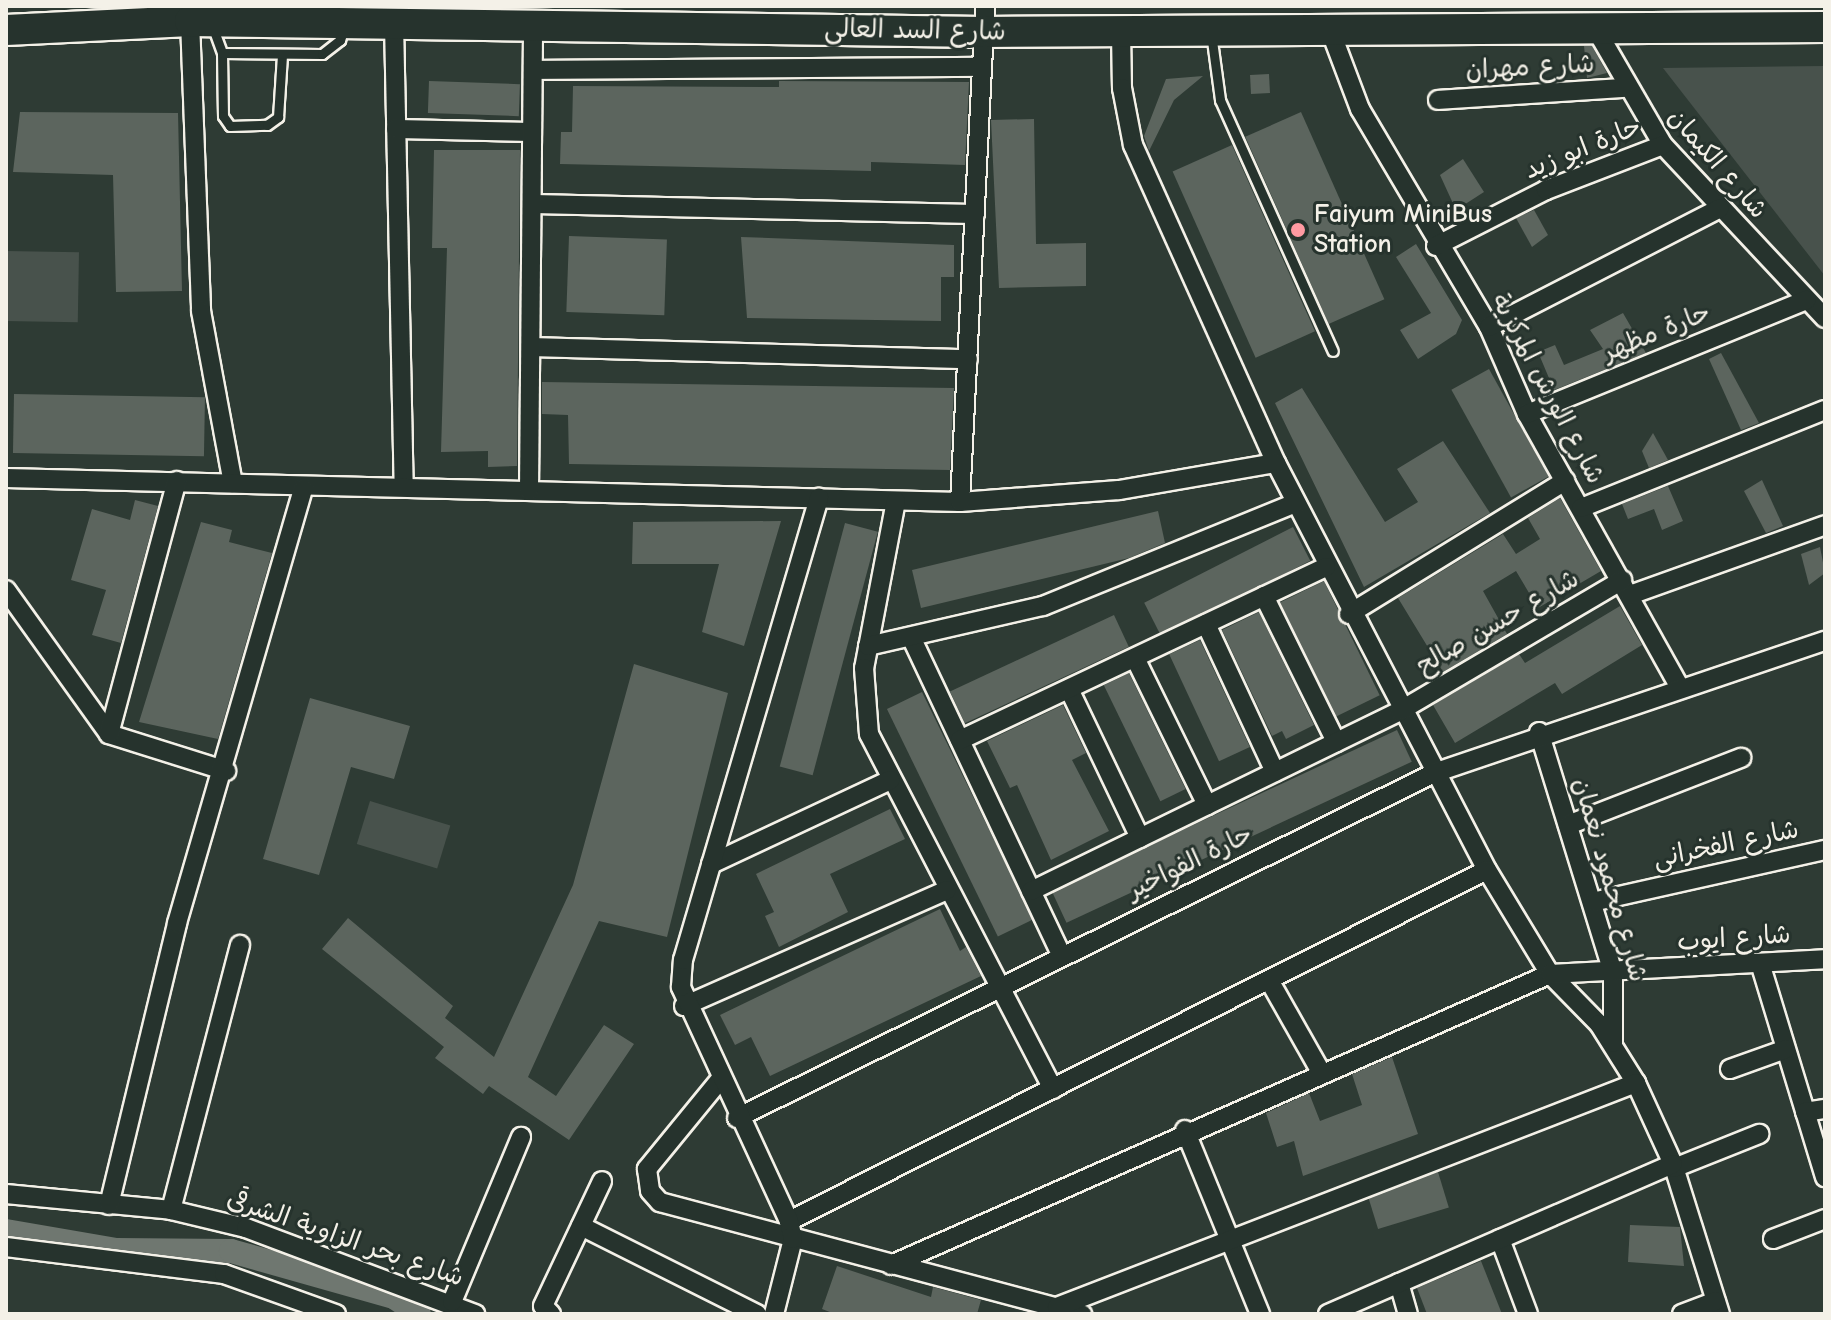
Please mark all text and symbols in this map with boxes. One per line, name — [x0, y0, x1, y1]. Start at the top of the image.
street label: شارع السد العالى — [824, 14, 1006, 48]
street label: شارع مهران — [1465, 49, 1595, 87]
street label: شارع الكيمان — [1661, 103, 1773, 225]
street label: حارة ابو زيد — [1520, 111, 1646, 187]
place label: Faiyum MiniBus Station — [1314, 199, 1492, 260]
marker: Faiyum MiniBus Station — [1289, 221, 1307, 239]
street label: شارع الورش المركزية — [1484, 288, 1610, 490]
street label: حارة مظهر — [1599, 297, 1715, 369]
street label: شارع حسن صالح — [1411, 564, 1585, 682]
street label: شارع محمود نعمان — [1565, 774, 1653, 986]
street label: شارع الفخرانى — [1650, 814, 1802, 876]
street label: حارة الفواخير — [1122, 819, 1258, 907]
street label: شارع ايوب — [1676, 919, 1792, 959]
street label: شارع بحر الزاوية الشرقى — [222, 1184, 468, 1294]

